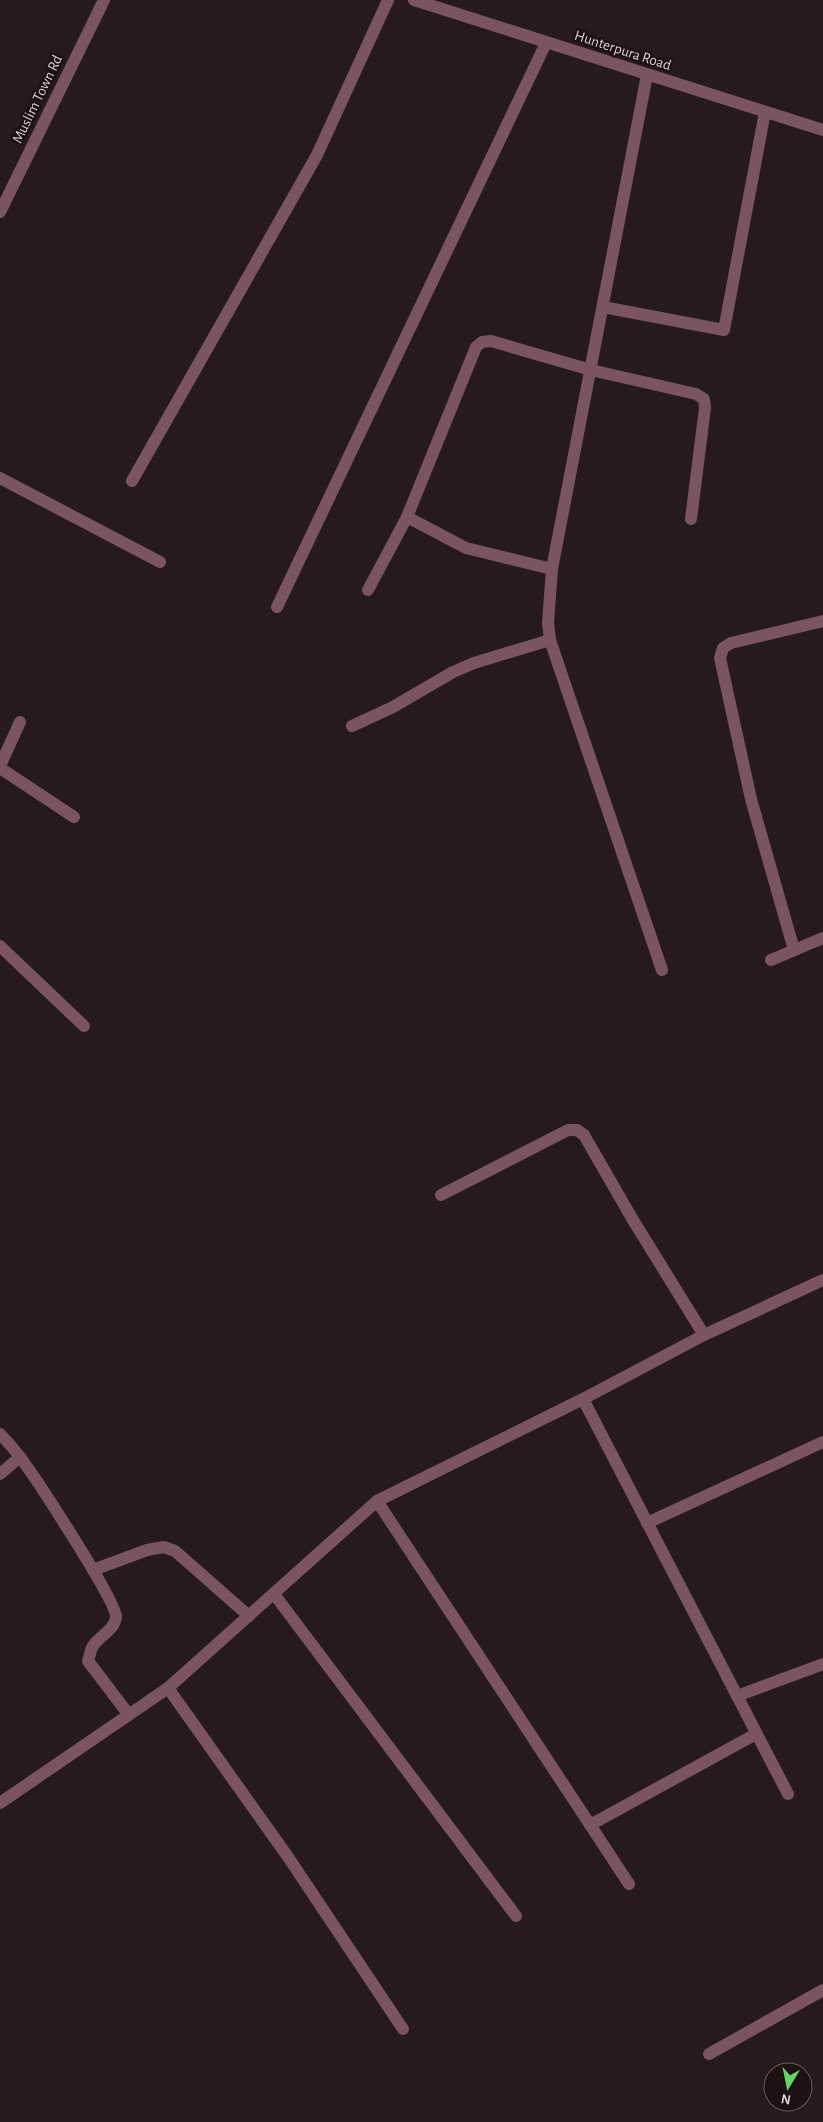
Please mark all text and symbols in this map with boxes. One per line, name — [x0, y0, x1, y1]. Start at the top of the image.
street label: Hunterpura Road — [573, 28, 673, 73]
street label: Muslim Town Rd — [10, 53, 65, 146]
north arrow — [763, 2062, 813, 2112]
text: N — [780, 2091, 792, 2107]

